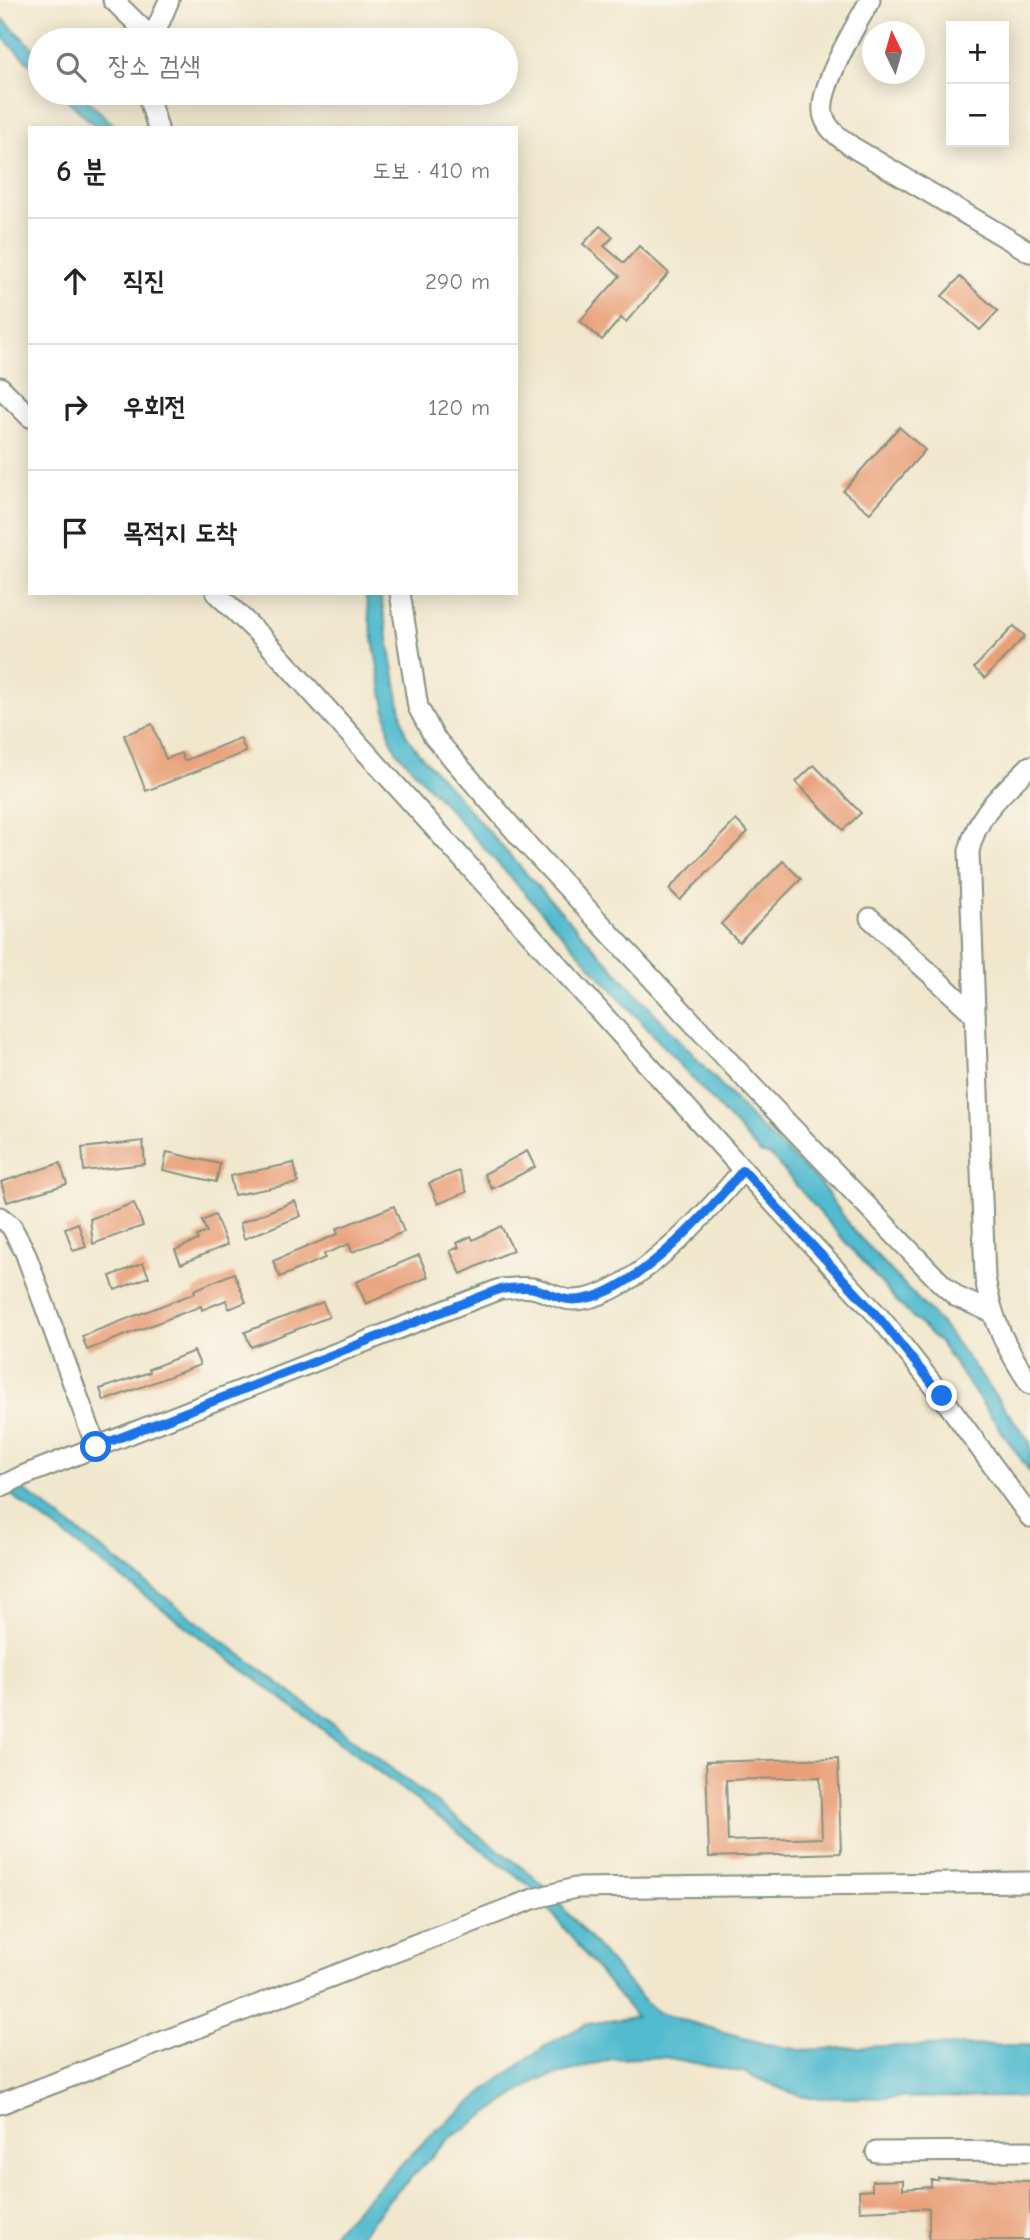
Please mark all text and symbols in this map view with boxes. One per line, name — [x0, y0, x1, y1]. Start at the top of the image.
north arrow — [862, 21, 925, 84]
map controls — [946, 21, 1009, 147]
button: + — [946, 21, 1009, 84]
search box — [28, 28, 518, 105]
icon: search — [52, 48, 90, 86]
text: 장소 검색 — [108, 51, 200, 81]
button: − — [946, 84, 1009, 147]
text: 6 분 — [56, 154, 107, 189]
text: 도보 · 410 m — [373, 157, 490, 184]
icon: ahead — [56, 262, 94, 300]
text: 직진 — [123, 266, 165, 296]
text: 290 m — [425, 268, 490, 295]
icon: right — [56, 388, 94, 426]
text: 우회전 — [123, 392, 186, 422]
text: 120 m — [428, 394, 490, 421]
icon: arrive — [56, 514, 94, 552]
text: 목적지 도착 — [123, 518, 237, 548]
route end — [926, 1380, 957, 1411]
route start — [80, 1431, 111, 1462]

